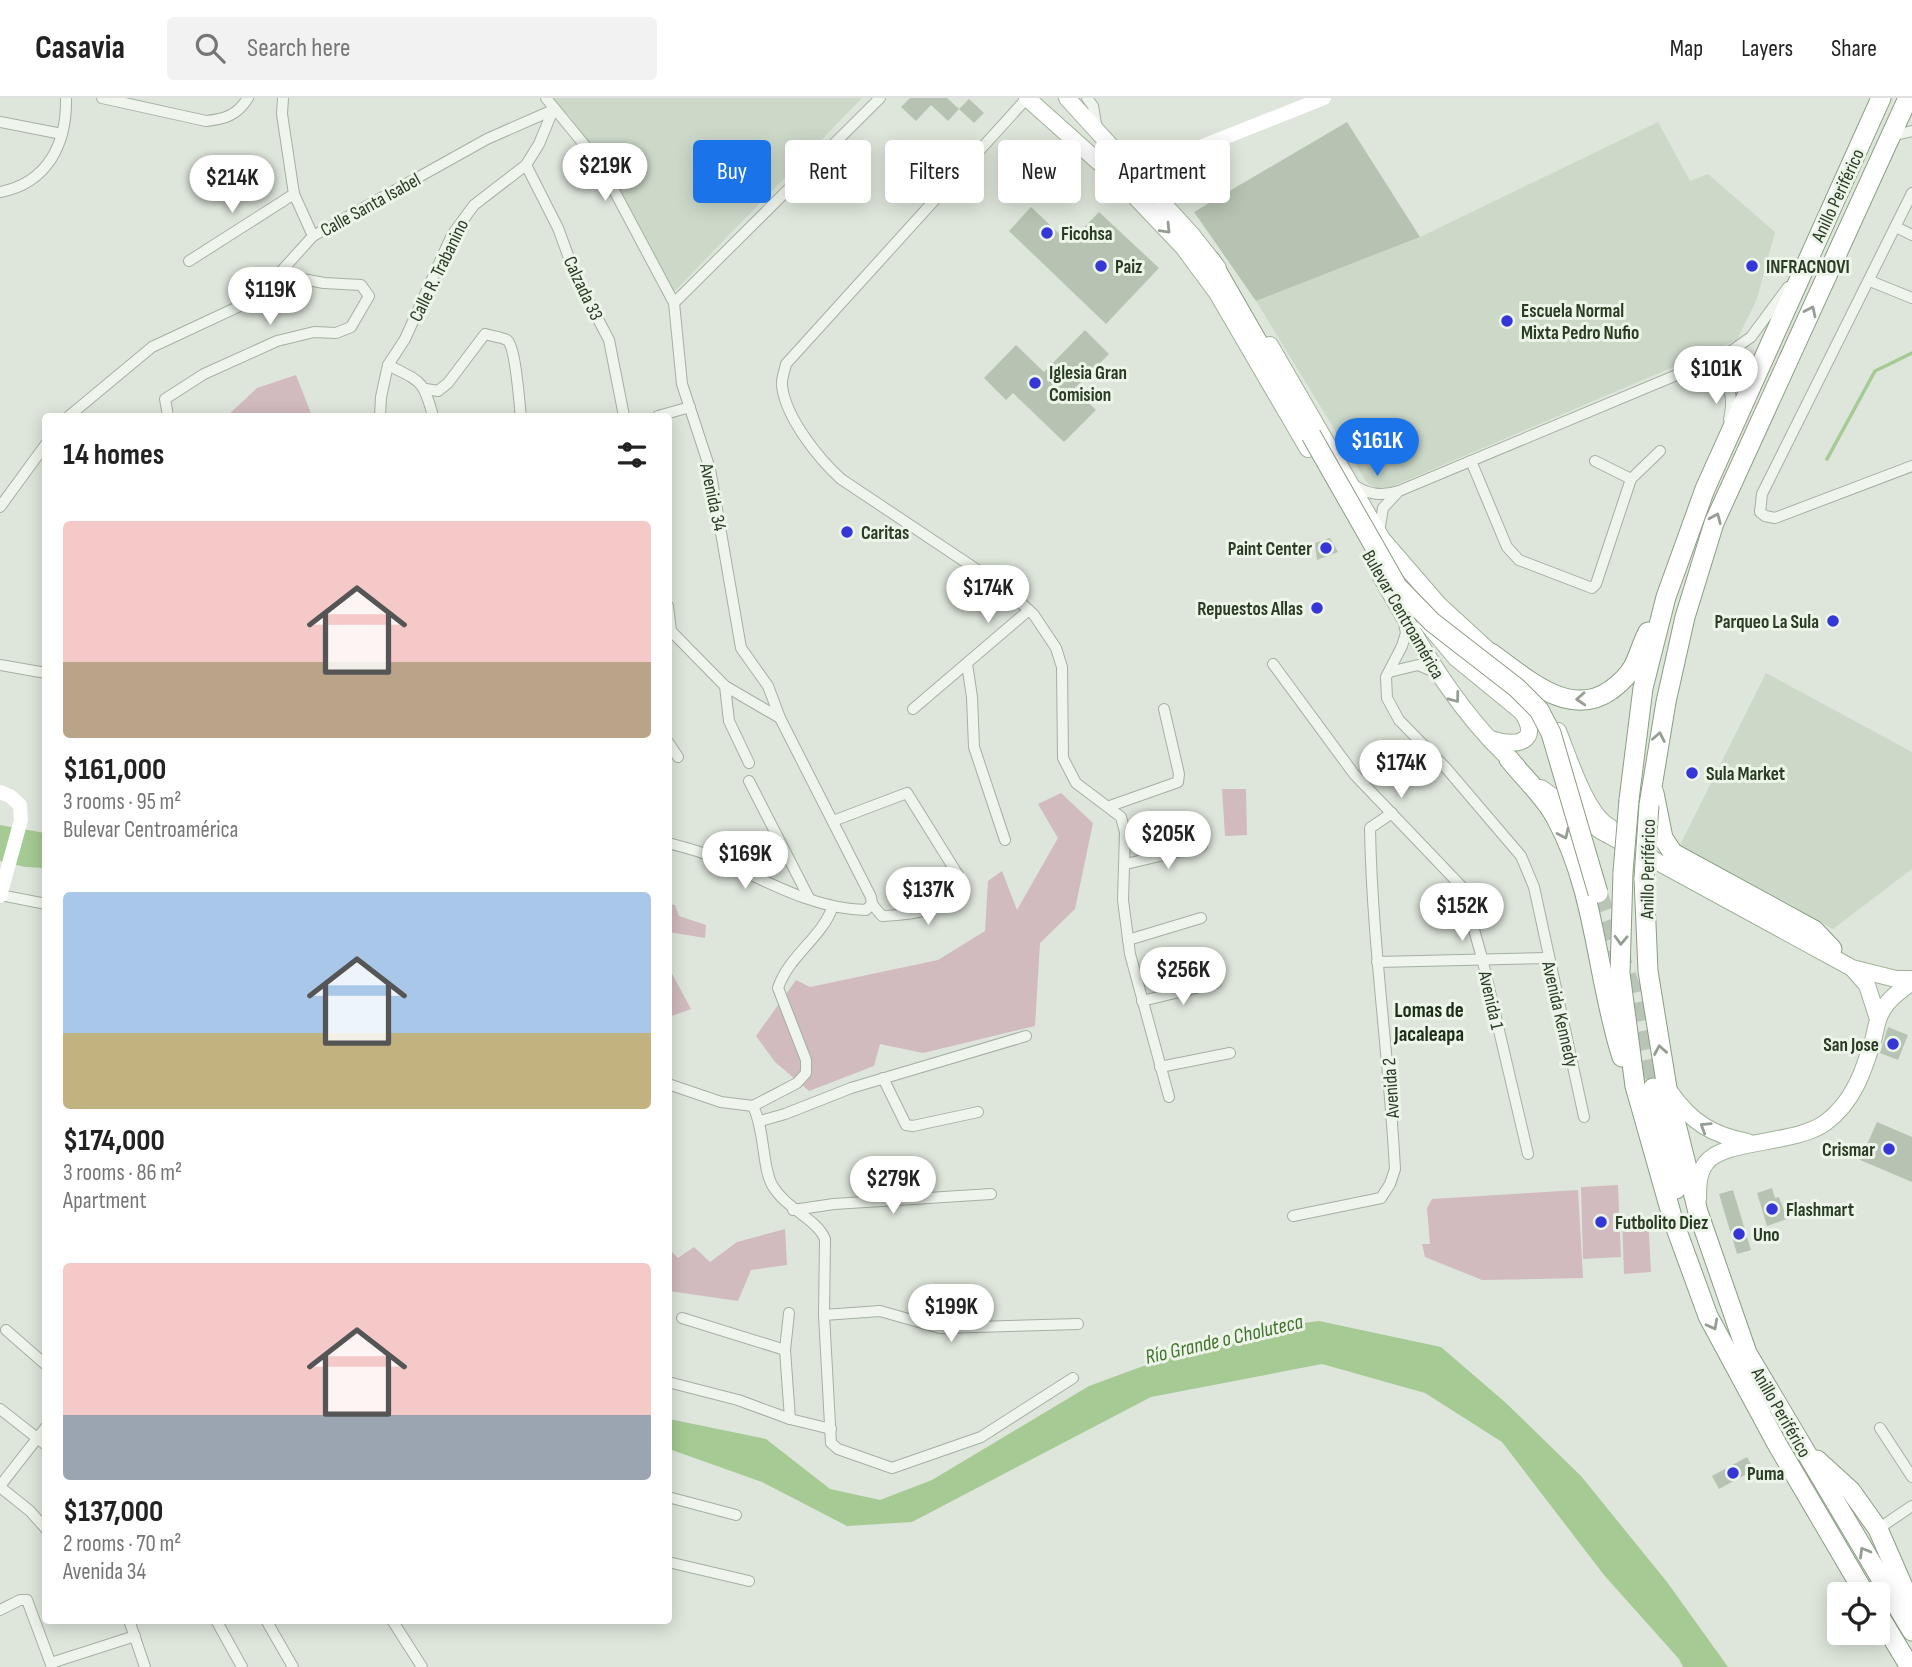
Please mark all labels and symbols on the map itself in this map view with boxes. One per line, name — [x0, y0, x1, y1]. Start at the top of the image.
pin: $219K — [556, 144, 654, 203]
street label: Anillo Periférico — [1806, 146, 1870, 247]
pin: $214K — [183, 156, 281, 215]
street label: Calle Santa Isabel — [317, 168, 425, 242]
street label: Calle R. Trabanino — [405, 216, 474, 326]
one-way arrow — [1157, 221, 1170, 234]
place label: Ficohsa — [1061, 223, 1113, 246]
marker: Ficohsa — [1039, 225, 1055, 241]
street label: Calzada 33 — [558, 253, 607, 324]
place label: Paiz — [1115, 256, 1142, 279]
place label: INFRACNOVI — [1766, 256, 1850, 279]
marker: Paiz — [1093, 258, 1109, 274]
marker: INFRACNOVI — [1744, 258, 1760, 274]
pin: $119K — [221, 268, 319, 327]
place label: Escuela Normal Mixta Pedro Nufio — [1521, 300, 1639, 345]
one-way arrow — [1803, 306, 1817, 318]
marker: Escuela Normal Mixta Pedro Nufio — [1499, 313, 1515, 329]
pin: $101K — [1667, 346, 1765, 406]
place label: Iglesia Gran Comision — [1049, 362, 1127, 407]
marker: Iglesia Gran Comision — [1027, 375, 1043, 391]
pin: $161K — [1328, 418, 1426, 478]
street label: Avenida 34 — [694, 460, 731, 533]
one-way arrow — [1708, 512, 1722, 524]
place label: Caritas — [861, 522, 909, 545]
marker: Caritas — [839, 524, 855, 540]
place label: Paint Center — [1228, 538, 1312, 561]
marker: Paint Center — [1318, 540, 1334, 556]
street label: Bulevar Centroamérica — [1357, 546, 1449, 683]
pin: $174K — [939, 566, 1037, 625]
place label: Repuestos Allas — [1197, 598, 1303, 621]
marker: Repuestos Allas — [1309, 600, 1325, 616]
place label: Parqueo La Sula — [1714, 611, 1819, 634]
marker: Parqueo La Sula — [1825, 613, 1841, 629]
one-way arrow — [1446, 690, 1459, 703]
one-way arrow — [1575, 692, 1586, 707]
one-way arrow — [1651, 731, 1666, 743]
pin: $174K — [1352, 740, 1450, 800]
place label: Sula Market — [1706, 763, 1785, 786]
marker: Sula Market — [1684, 765, 1700, 781]
pin: $205K — [1119, 812, 1217, 871]
street label: Anillo Periférico — [1636, 819, 1661, 920]
one-way arrow — [1555, 827, 1569, 839]
pin: $169K — [696, 832, 794, 891]
pin: $137K — [879, 868, 977, 927]
pin: $152K — [1413, 884, 1511, 943]
one-way arrow — [1613, 935, 1629, 946]
pin: $256K — [1134, 948, 1232, 1007]
street label: Avenida Kennedy — [1536, 958, 1583, 1070]
street label: Avenida 1 — [1472, 968, 1508, 1032]
district label: Lomas de Jacaleapa — [1393, 998, 1464, 1047]
place label: San Jose — [1823, 1034, 1879, 1057]
marker: San Jose — [1885, 1036, 1901, 1052]
one-way arrow — [1653, 1045, 1668, 1056]
street label: Avenida 2 — [1378, 1057, 1405, 1120]
one-way arrow — [1700, 1122, 1713, 1135]
place label: Crismar — [1822, 1139, 1875, 1162]
marker: Crismar — [1881, 1141, 1897, 1157]
pin: $279K — [844, 1156, 942, 1216]
place label: Flashmart — [1786, 1199, 1854, 1222]
marker: Flashmart — [1764, 1201, 1780, 1217]
place label: Futbolito Diez — [1615, 1212, 1708, 1235]
marker: Futbolito Diez — [1593, 1214, 1609, 1230]
place label: Uno — [1753, 1224, 1780, 1247]
marker: Uno — [1731, 1226, 1747, 1242]
pin: $199K — [902, 1284, 1000, 1344]
water label: Río Grande o Choluteca — [1143, 1309, 1306, 1370]
one-way arrow — [1705, 1318, 1718, 1330]
street label: Anillo Periférico — [1745, 1363, 1816, 1462]
place label: Puma — [1747, 1463, 1784, 1486]
marker: Puma — [1725, 1465, 1741, 1481]
one-way arrow — [1859, 1547, 1872, 1559]

